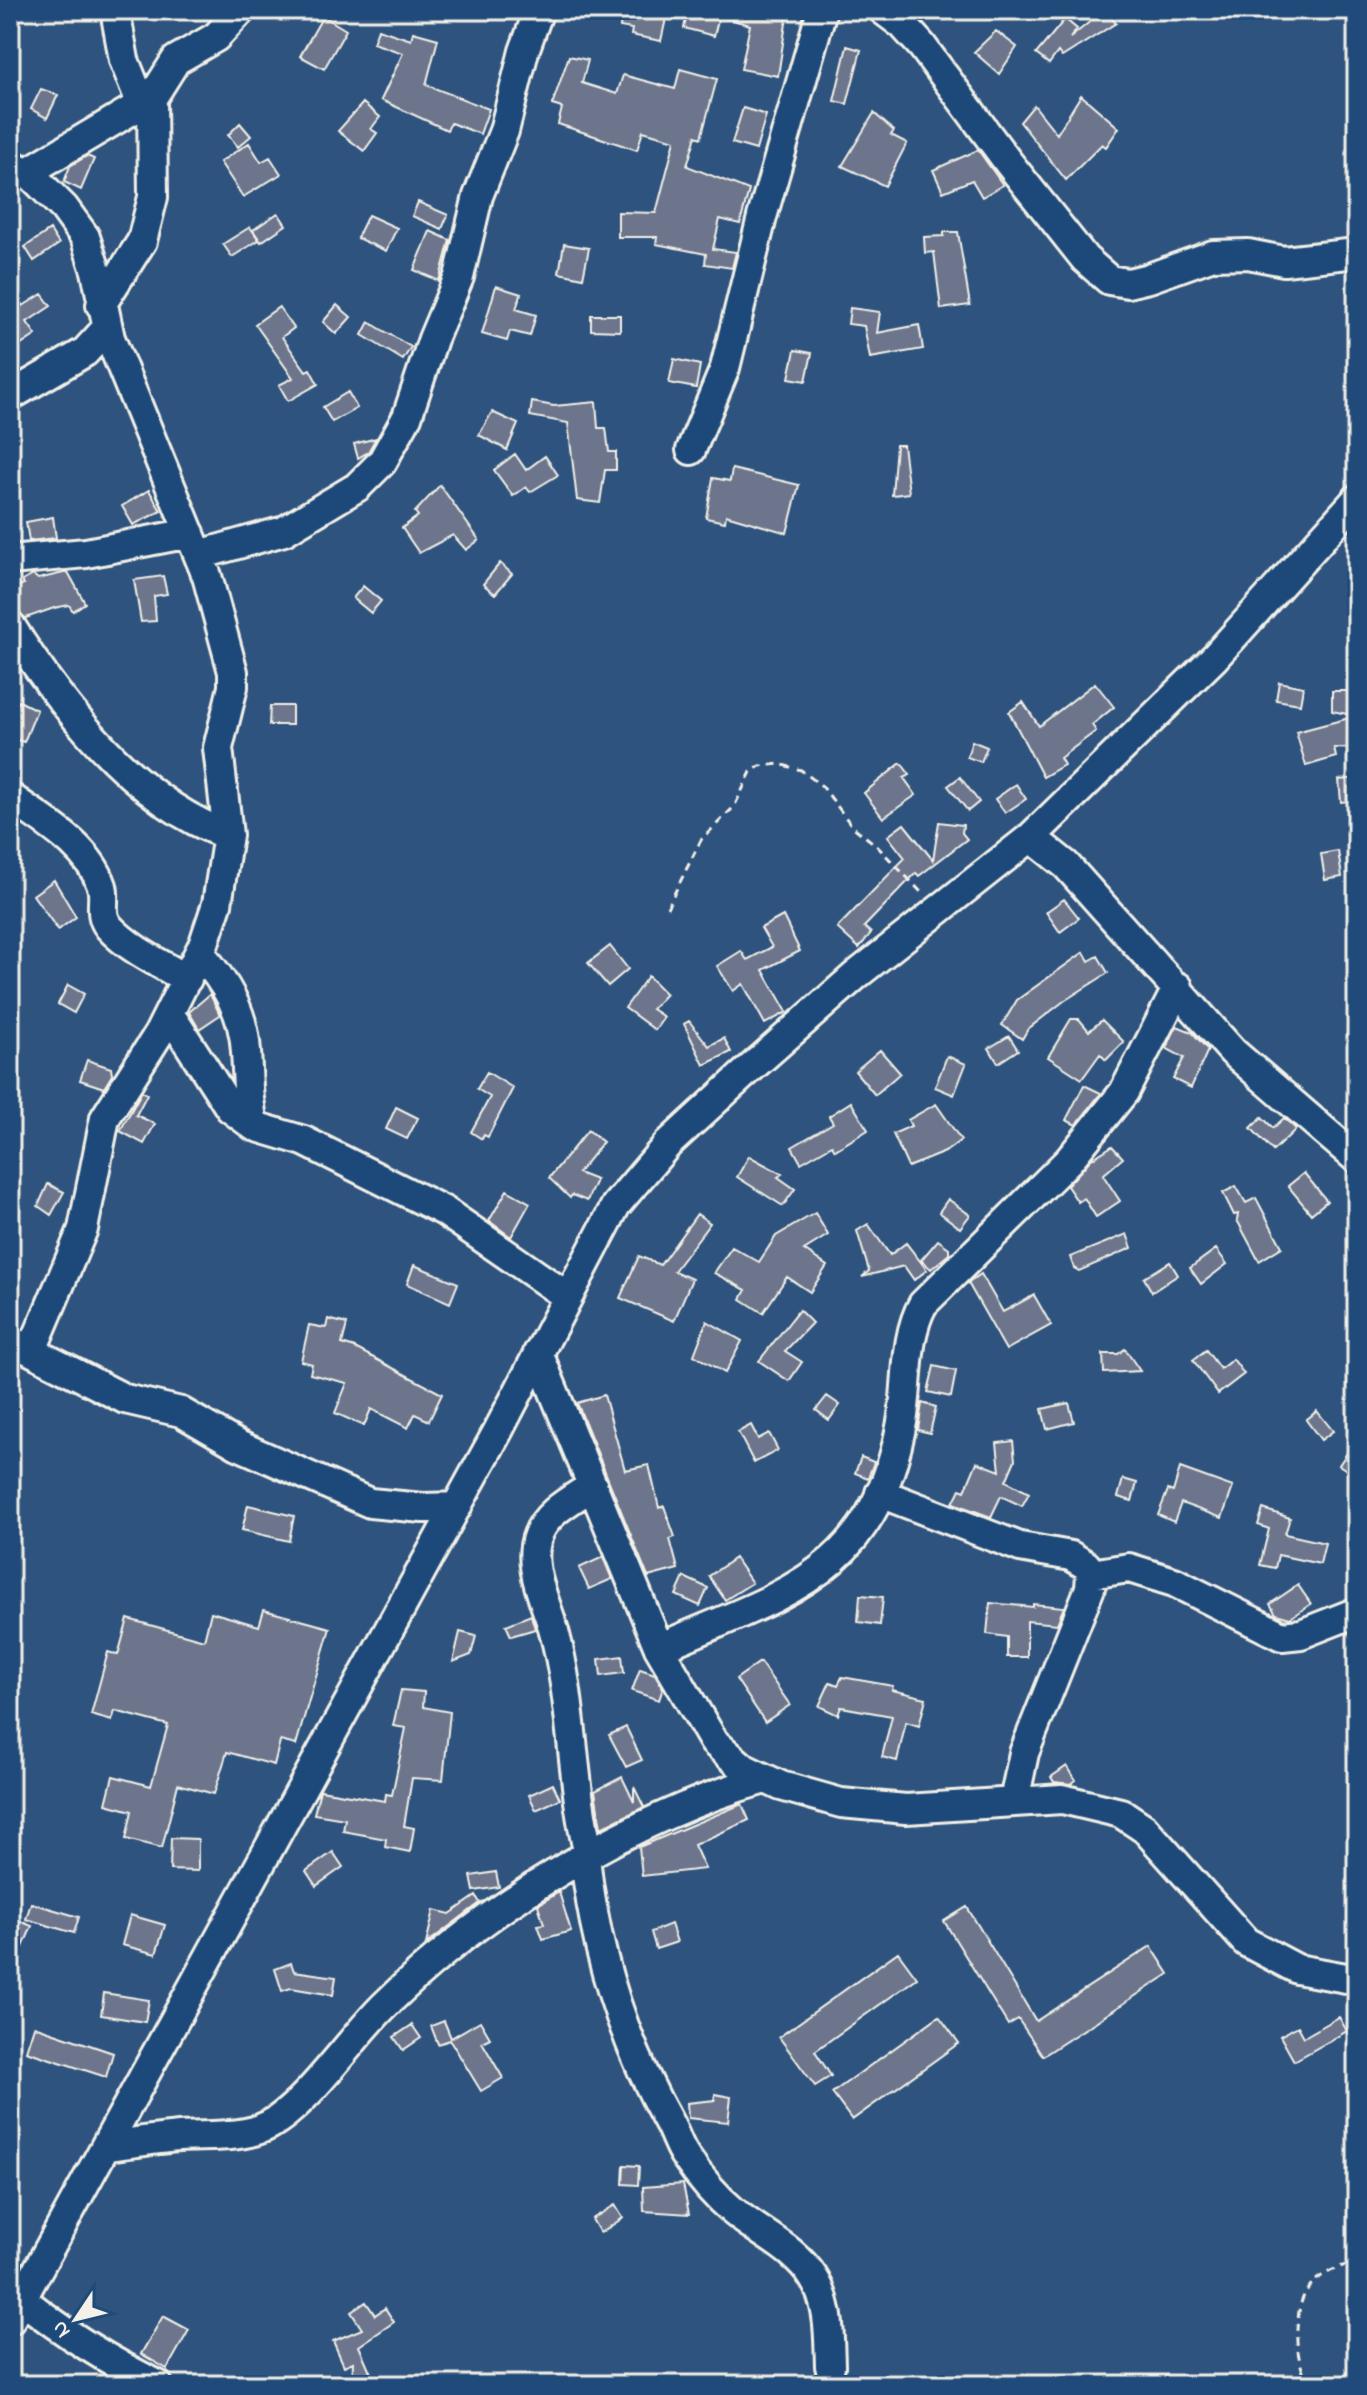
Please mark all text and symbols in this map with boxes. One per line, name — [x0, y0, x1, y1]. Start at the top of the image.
north arrow — [36, 2279, 116, 2359]
text: N — [45, 2313, 79, 2344]

